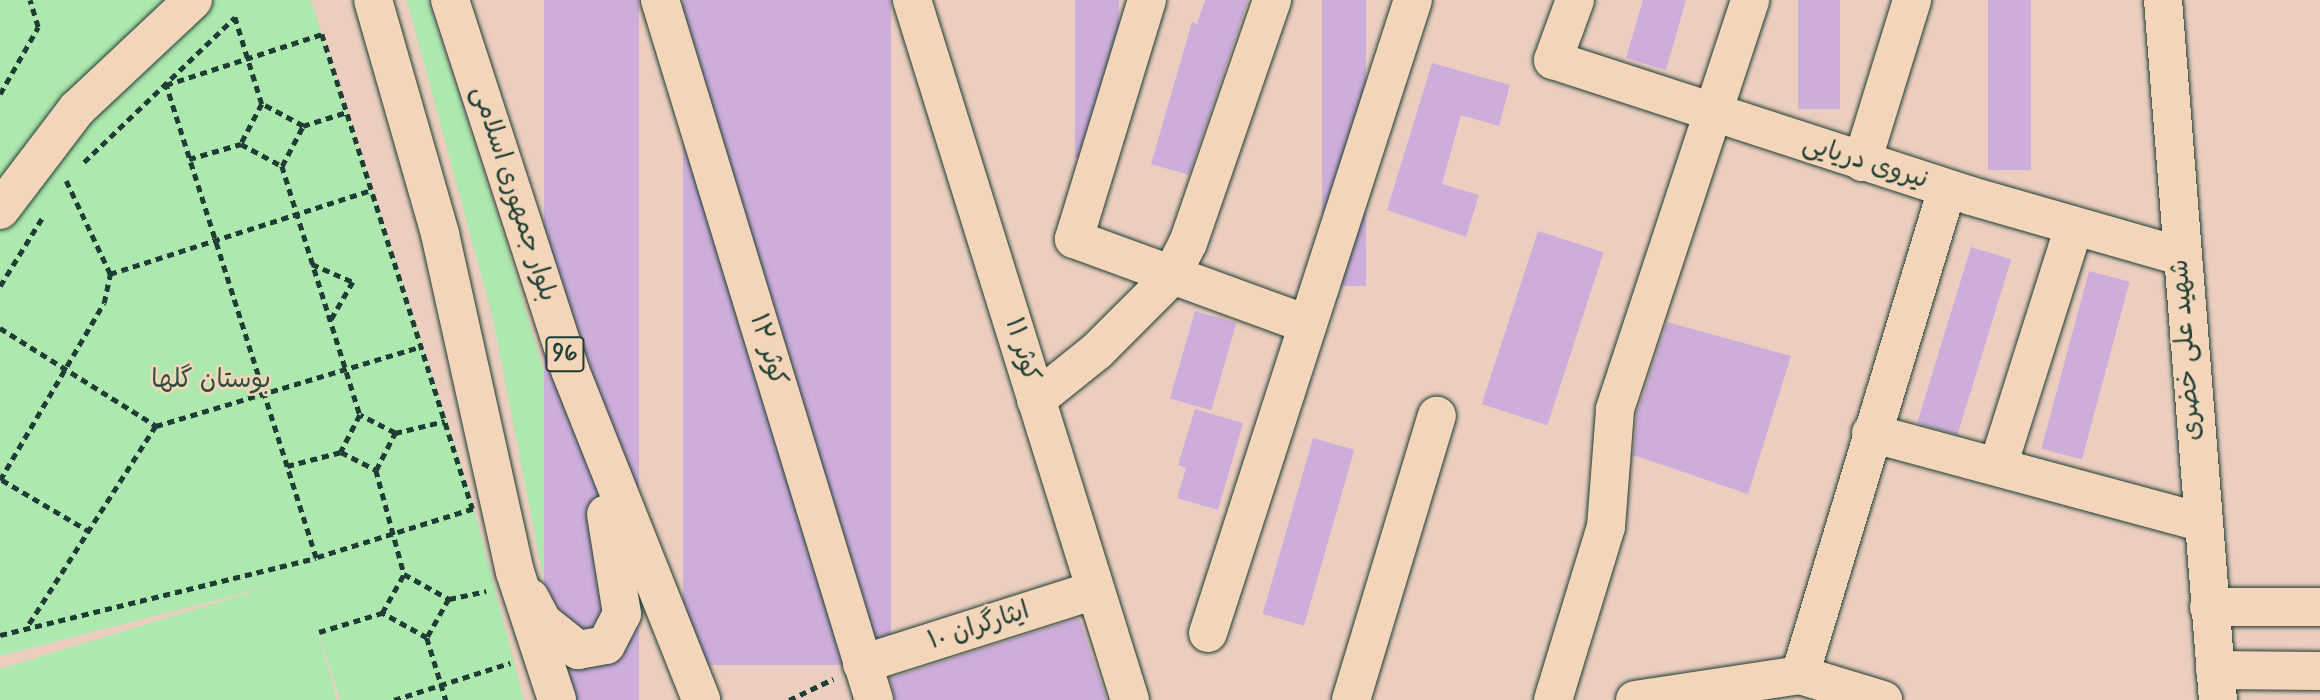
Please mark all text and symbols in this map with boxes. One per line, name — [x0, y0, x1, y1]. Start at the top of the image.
street label: بلوار جمهوری اسلامی — [463, 82, 563, 306]
street label: نیروی دریایی — [1799, 129, 1931, 197]
street label: شهید علی خضری — [2165, 258, 2209, 442]
street label: کوثر ۱۲ — [741, 310, 793, 390]
street label: کوثر ۱۱ — [997, 314, 1045, 386]
road number: 96 — [544, 334, 586, 374]
park label: بوستان گلها — [151, 365, 271, 397]
street label: ایثارگران ۱۰ — [924, 596, 1034, 658]

